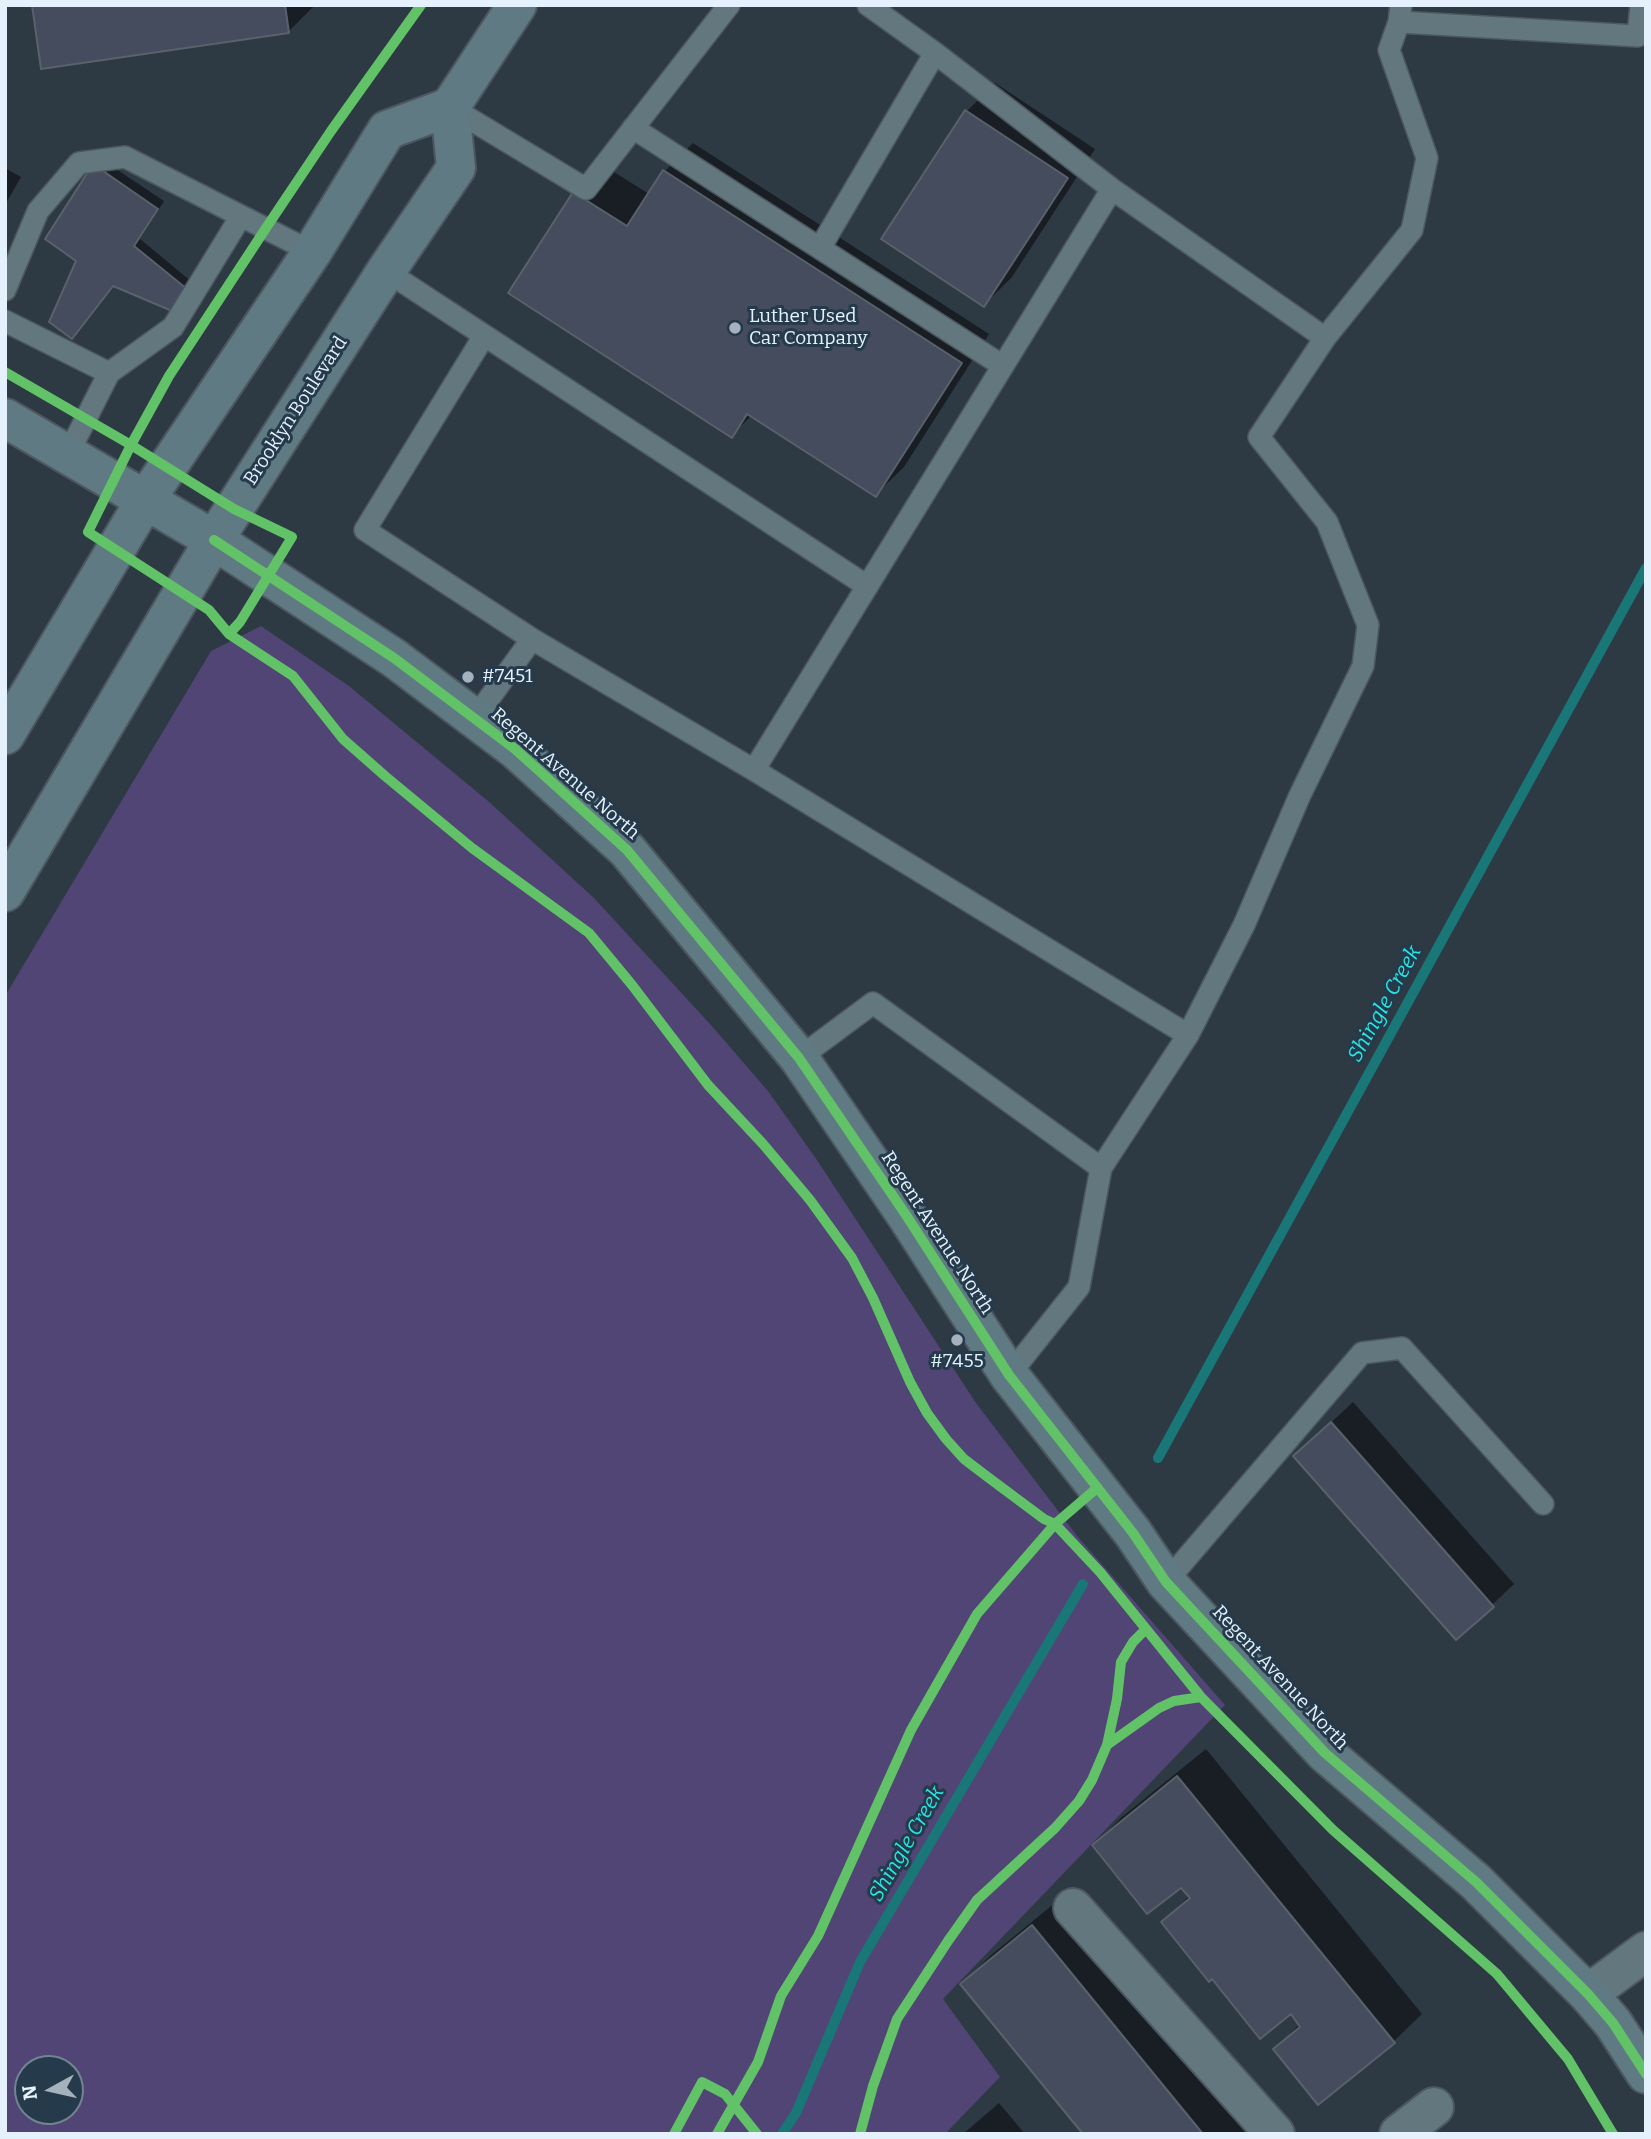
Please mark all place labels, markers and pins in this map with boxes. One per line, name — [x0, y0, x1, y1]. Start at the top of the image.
place label: Luther Used Car Company — [749, 306, 867, 350]
marker: Luther Used Car Company — [727, 320, 743, 336]
place label: #7451 — [482, 666, 533, 688]
marker: #7451 — [460, 669, 476, 685]
marker: #7455 — [949, 1332, 965, 1348]
place label: #7455 — [930, 1351, 984, 1373]

